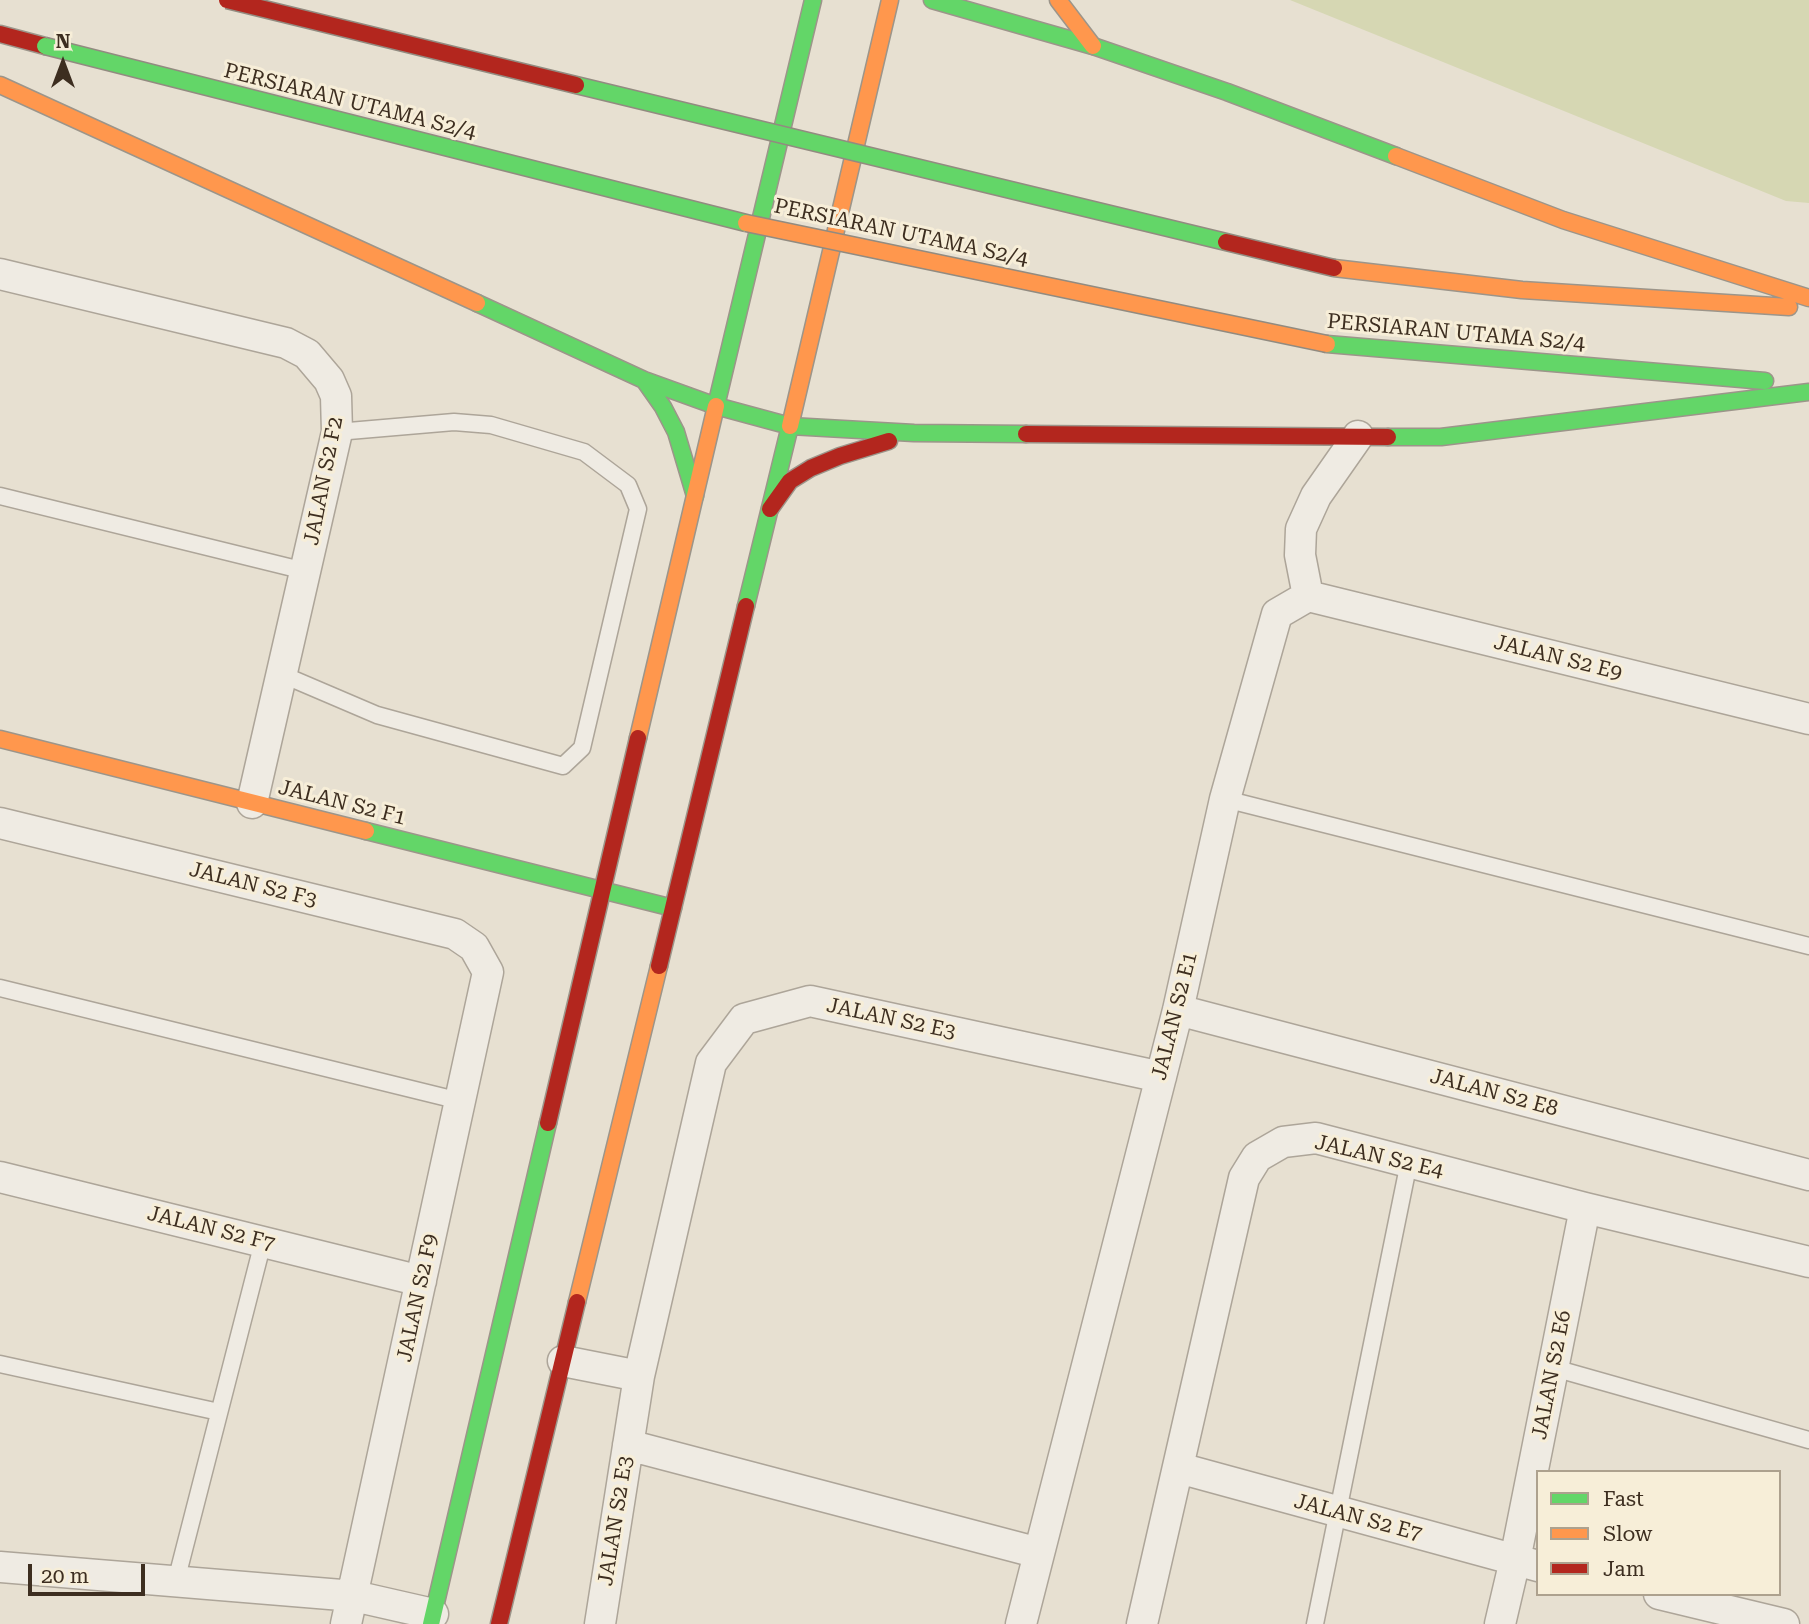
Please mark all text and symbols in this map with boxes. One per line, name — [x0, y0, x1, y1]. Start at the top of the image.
north arrow — [28, 28, 98, 98]
text: N — [56, 30, 70, 53]
street label: PERSIARAN UTAMA S2/4 — [221, 58, 479, 146]
street label: PERSIARAN UTAMA S2/4 — [772, 194, 1030, 272]
street label: PERSIARAN UTAMA S2/4 — [1326, 309, 1586, 357]
street label: JALAN S2 F2 — [299, 415, 349, 547]
street label: JALAN S2 E9 — [1491, 630, 1625, 686]
street label: JALAN S2 F1 — [276, 775, 408, 831]
street label: JALAN S2 F3 — [187, 857, 319, 913]
street label: JALAN S2 E1 — [1147, 949, 1203, 1083]
street label: JALAN S2 E3 — [824, 993, 958, 1045]
street label: JALAN S2 E8 — [1427, 1064, 1561, 1122]
street label: JALAN S2 E4 — [1312, 1130, 1446, 1184]
street label: JALAN S2 F7 — [145, 1201, 277, 1257]
street label: JALAN S2 F9 — [392, 1232, 444, 1364]
street label: JALAN S2 E6 — [1527, 1308, 1577, 1442]
street label: JALAN S2 E3 — [593, 1454, 639, 1588]
legend — [1536, 1470, 1781, 1596]
text: Fast — [1603, 1487, 1644, 1511]
street label: JALAN S2 E7 — [1291, 1489, 1425, 1547]
text: Slow — [1603, 1522, 1652, 1546]
scale bar — [32, 1550, 149, 1594]
text: Jam — [1603, 1557, 1645, 1581]
text: 20 m — [41, 1564, 89, 1588]

